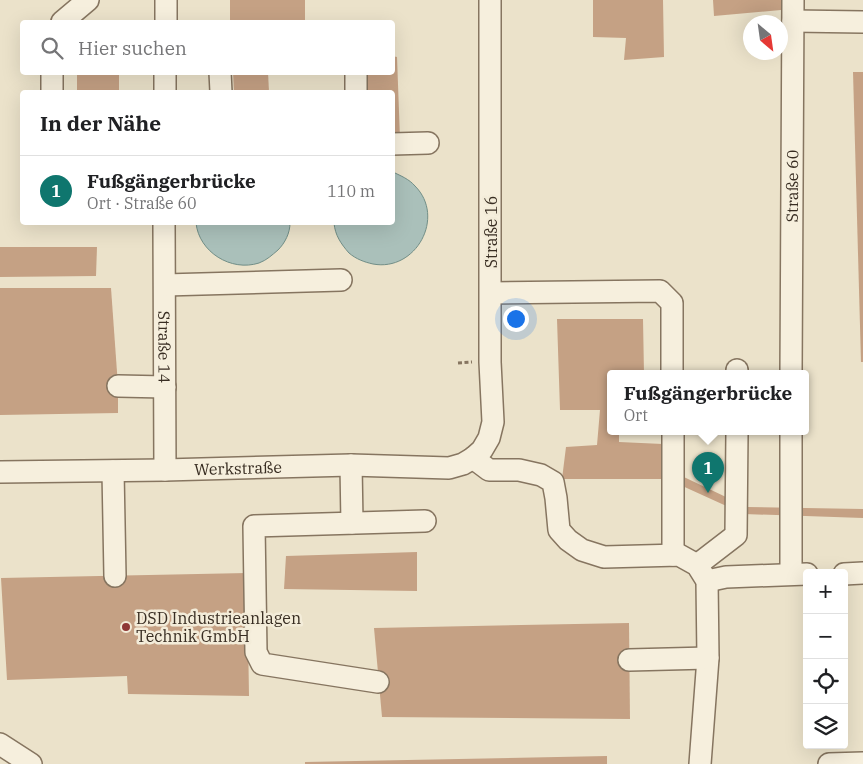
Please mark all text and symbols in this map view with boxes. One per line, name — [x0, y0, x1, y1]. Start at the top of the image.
north arrow — [743, 15, 788, 60]
search box — [20, 20, 395, 75]
icon: search — [38, 34, 66, 62]
text: Hier suchen — [78, 36, 187, 60]
text: In der Nähe — [40, 109, 161, 137]
street label: Straße 60 — [782, 150, 802, 222]
text: Fußgängerbrücke — [87, 169, 256, 193]
text: 1 — [51, 181, 61, 201]
text: 110 m — [327, 181, 375, 201]
text: Ort · Straße 60 — [87, 193, 197, 213]
street label: Straße 16 — [481, 196, 501, 268]
your location — [503, 306, 529, 332]
street label: Straße 14 — [154, 311, 175, 383]
popup — [607, 370, 809, 435]
text: Fußgängerbrücke — [624, 381, 792, 405]
text: Ort — [624, 405, 648, 425]
pin: 1 — [692, 452, 724, 493]
street label: Werkstraße — [194, 457, 282, 479]
map controls — [803, 569, 848, 749]
button: + — [803, 569, 848, 614]
place label: DSD Industrieanlagen Technik GmbH — [136, 608, 301, 646]
button: − — [803, 614, 848, 659]
marker: DSD Industrieanlagen Technik GmbH — [120, 621, 132, 633]
button: locate — [803, 659, 848, 704]
button: layers — [803, 704, 848, 749]

